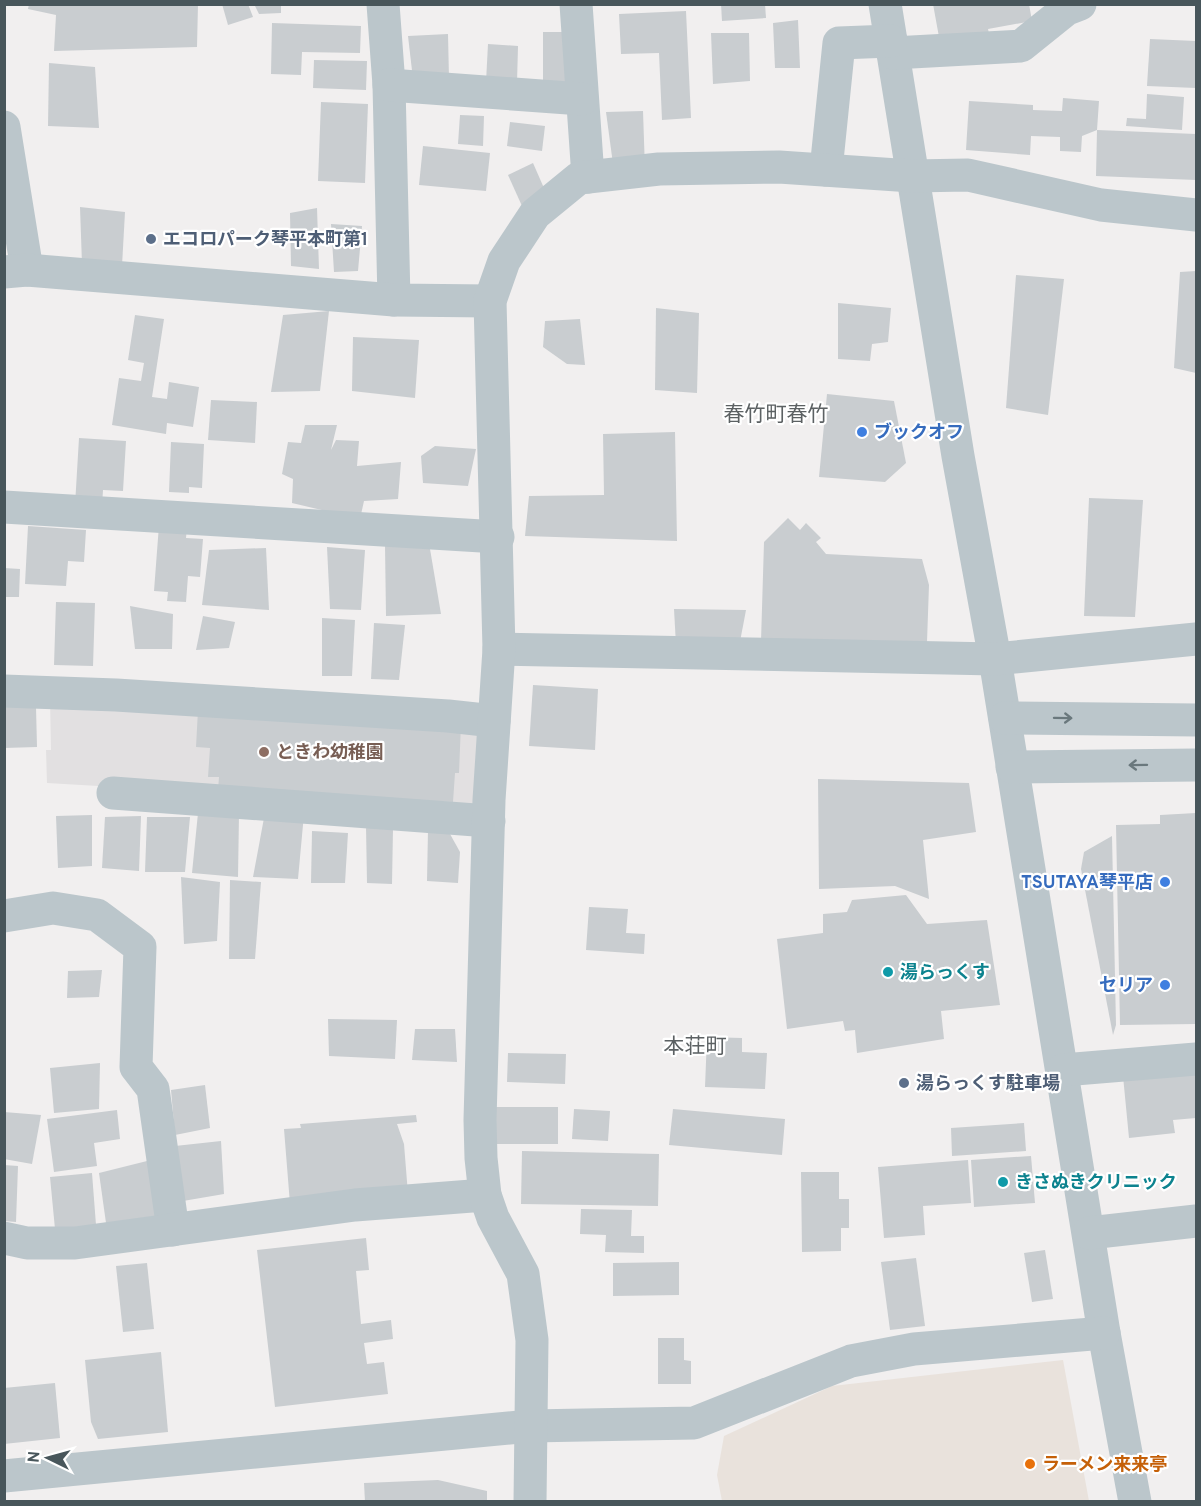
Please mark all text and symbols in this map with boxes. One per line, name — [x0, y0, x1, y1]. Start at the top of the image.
place label: エコロパーク琴平本町第1 — [163, 229, 368, 252]
marker: エコロパーク琴平本町第1 — [144, 232, 158, 246]
district label: 春竹町春竹 — [724, 402, 829, 429]
place label: ブックオフ — [874, 422, 964, 445]
marker: ブックオフ — [855, 425, 869, 439]
one-way arrow — [1053, 712, 1073, 724]
place label: ときわ幼稚園 — [276, 742, 384, 765]
marker: ときわ幼稚園 — [257, 745, 271, 759]
one-way arrow — [1129, 760, 1149, 771]
place label: TSUTAYA琴平店 — [1021, 872, 1153, 895]
marker: TSUTAYA琴平店 — [1158, 875, 1172, 889]
place label: 湯らっくす — [900, 962, 990, 985]
marker: 湯らっくす — [881, 965, 895, 979]
place label: セリア — [1099, 975, 1153, 998]
marker: セリア — [1158, 978, 1172, 992]
district label: 本荘町 — [664, 1034, 727, 1061]
place label: 湯らっくす駐車場 — [916, 1073, 1060, 1096]
marker: 湯らっくす駐車場 — [897, 1076, 911, 1090]
place label: きさぬきクリニック — [1015, 1172, 1177, 1195]
marker: きさぬきクリニック — [996, 1175, 1010, 1189]
north arrow — [18, 1428, 78, 1488]
text: N — [25, 1450, 46, 1463]
place label: ラーメン来来亭 — [1042, 1454, 1167, 1477]
marker: ラーメン来来亭 — [1023, 1457, 1037, 1471]

